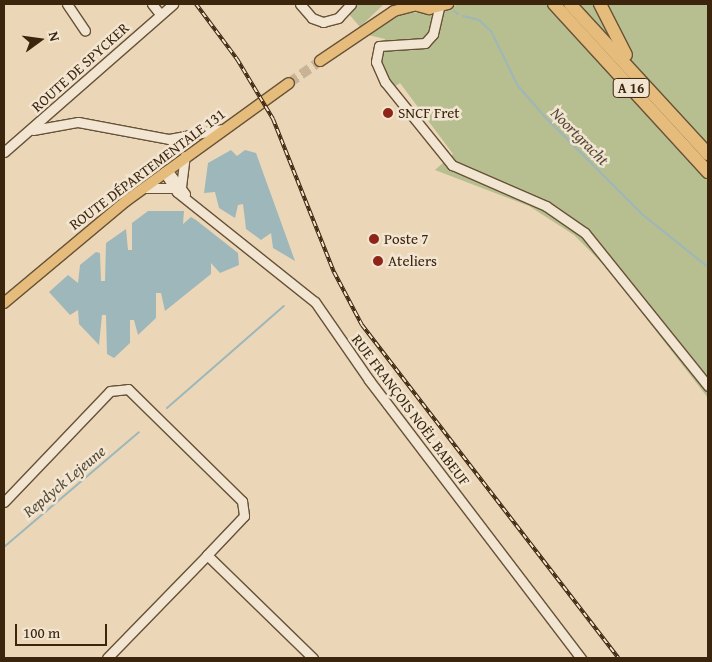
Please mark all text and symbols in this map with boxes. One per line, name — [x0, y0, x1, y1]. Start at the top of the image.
north arrow — [15, 15, 65, 65]
street label: ROUTE DE SPYCKER — [28, 19, 132, 115]
text: N — [44, 29, 65, 43]
road number: A 16 — [612, 76, 650, 100]
water label: Noortgracht — [547, 103, 613, 169]
place label: SNCF Fret — [398, 104, 460, 122]
street label: ROUTE DÉPARTEMENTALE 131 — [66, 105, 228, 233]
marker: SNCF Fret — [382, 107, 394, 119]
place label: Poste 7 — [384, 230, 429, 248]
marker: Poste 7 — [368, 233, 380, 245]
place label: Ateliers — [388, 252, 437, 270]
marker: Ateliers — [372, 255, 384, 267]
street label: RUE FRANÇOIS NOËL BABEUF — [348, 331, 474, 489]
water label: Repdyck Lejeune — [19, 441, 109, 521]
scale bar — [18, 614, 110, 646]
text: 100 m — [23, 622, 60, 643]

